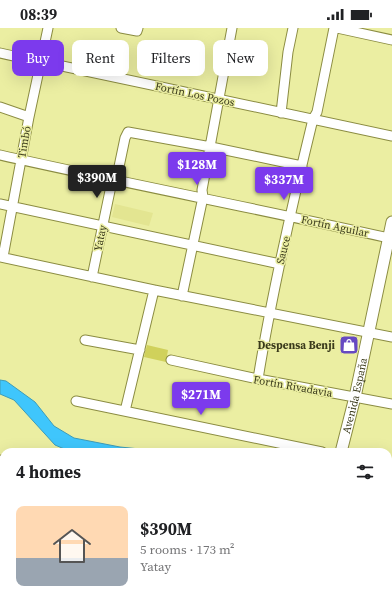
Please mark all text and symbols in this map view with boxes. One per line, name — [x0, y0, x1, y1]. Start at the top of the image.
text: 08:39 — [20, 4, 57, 25]
chip: Buy — [12, 40, 64, 76]
chip: Rent — [72, 40, 129, 76]
chip: Filters — [137, 40, 205, 76]
chip: New — [213, 40, 268, 76]
street label: Fortín Los Pozos — [154, 79, 236, 110]
street label: Timbó — [14, 125, 35, 159]
pin: $128M — [169, 152, 225, 186]
text: $128M — [177, 156, 217, 173]
pin: $390M — [69, 165, 125, 199]
pin: $337M — [256, 167, 312, 201]
text: $390M — [77, 169, 117, 186]
text: $337M — [264, 171, 304, 188]
street label: Fortín Aguilar — [300, 212, 371, 241]
street label: Yatay — [90, 223, 111, 253]
street label: Sauce — [273, 234, 294, 266]
shop icon: Despensa Benji — [338, 334, 360, 356]
place label: Despensa Benji — [258, 338, 336, 353]
street label: Avenida España — [339, 356, 371, 435]
street label: Fortín Rivadavia — [252, 372, 334, 401]
pin: $271M — [173, 382, 229, 416]
text: $271M — [181, 386, 221, 403]
text: 4 homes — [16, 460, 81, 484]
icon: filters — [354, 461, 376, 483]
text: $390M — [140, 517, 192, 541]
icon: home — [48, 522, 96, 570]
text: 5 rooms · 173 m² — [140, 541, 235, 558]
text: Yatay — [140, 558, 171, 575]

